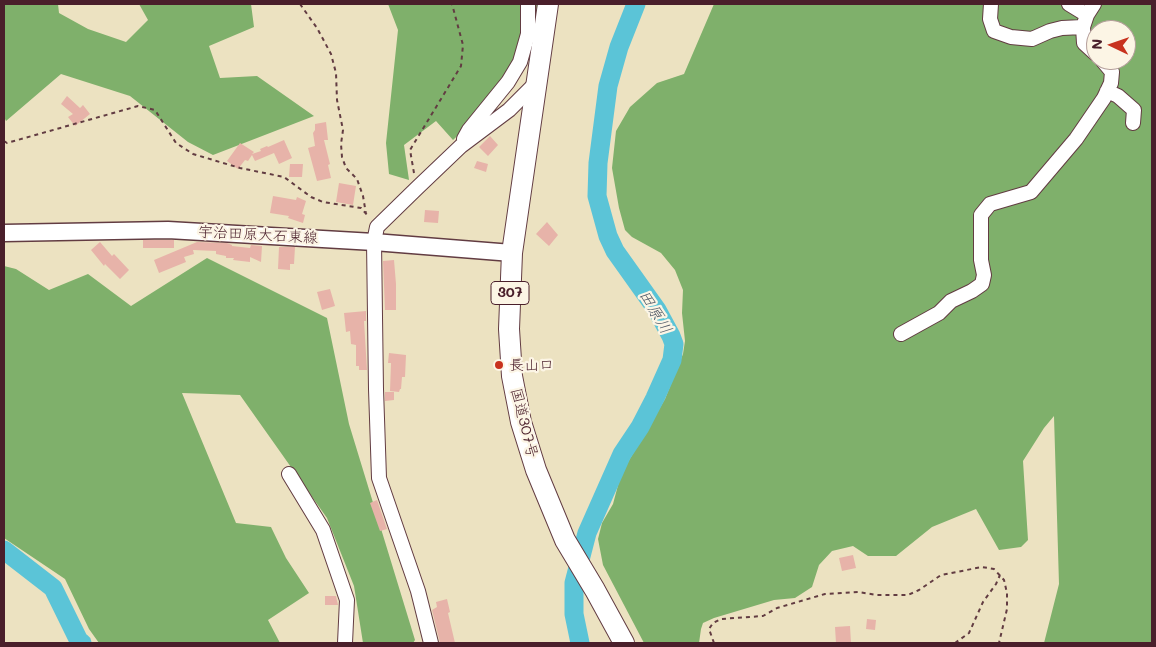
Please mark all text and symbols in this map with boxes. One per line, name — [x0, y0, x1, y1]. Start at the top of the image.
north arrow — [1086, 20, 1136, 70]
text: N — [1087, 38, 1106, 50]
street label: 宇治田原大石東線 — [198, 223, 318, 247]
road number: 307 — [491, 282, 529, 304]
water label: 田原川 — [634, 286, 676, 338]
place label: 長山口 — [509, 356, 554, 374]
marker: 長山口 — [493, 359, 505, 371]
street label: 国道307号 — [507, 386, 541, 460]

